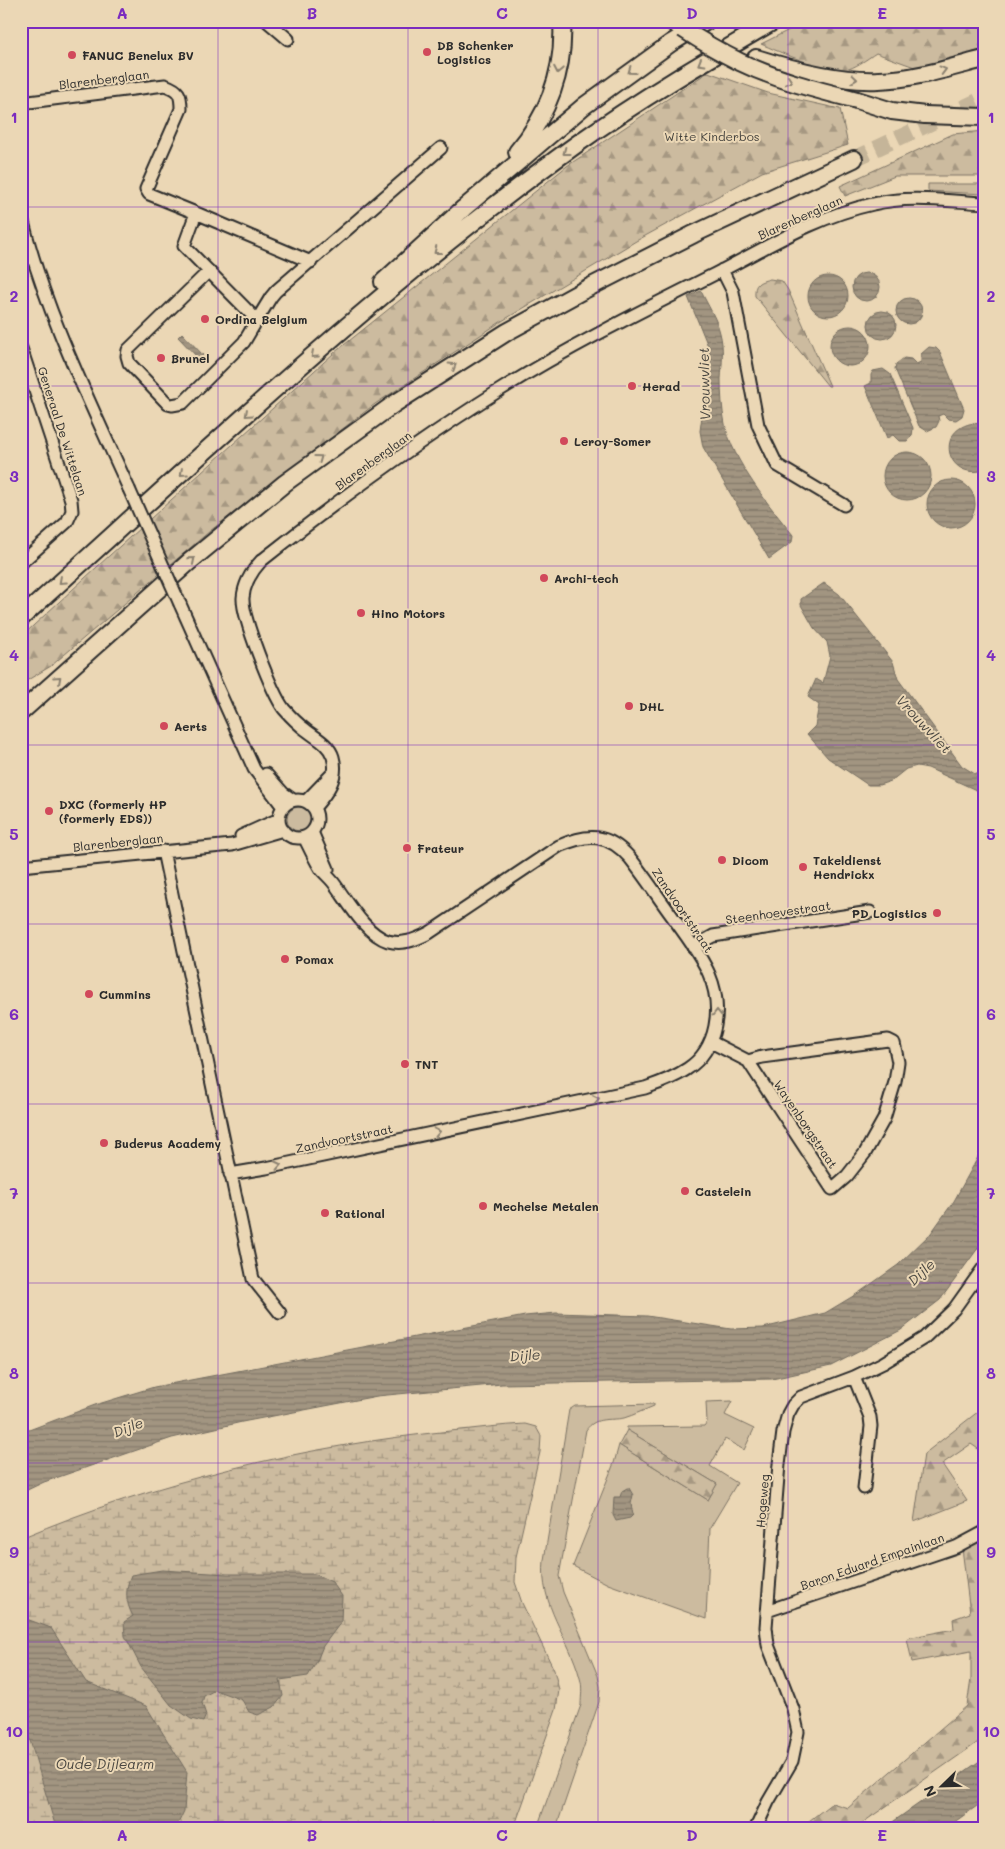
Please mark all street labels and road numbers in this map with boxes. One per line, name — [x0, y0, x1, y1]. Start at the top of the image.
street label: Blarenberglaan — [58, 66, 150, 92]
street label: Blarenberglaan — [755, 191, 845, 243]
street label: Generaal De Wittelaan — [35, 365, 91, 497]
street label: Blarenberglaan — [332, 427, 414, 493]
street label: Blarenberglaan — [72, 829, 164, 855]
street label: Zandvoortstraat — [649, 864, 717, 956]
street label: Steenhoevestraat — [724, 897, 832, 927]
street label: Wayenborgstraat — [770, 1077, 842, 1171]
street label: Zandvoortstraat — [294, 1120, 394, 1156]
street label: Hogeweg — [752, 1473, 772, 1528]
street label: Baron Eduard Empainlaan — [798, 1529, 946, 1593]

